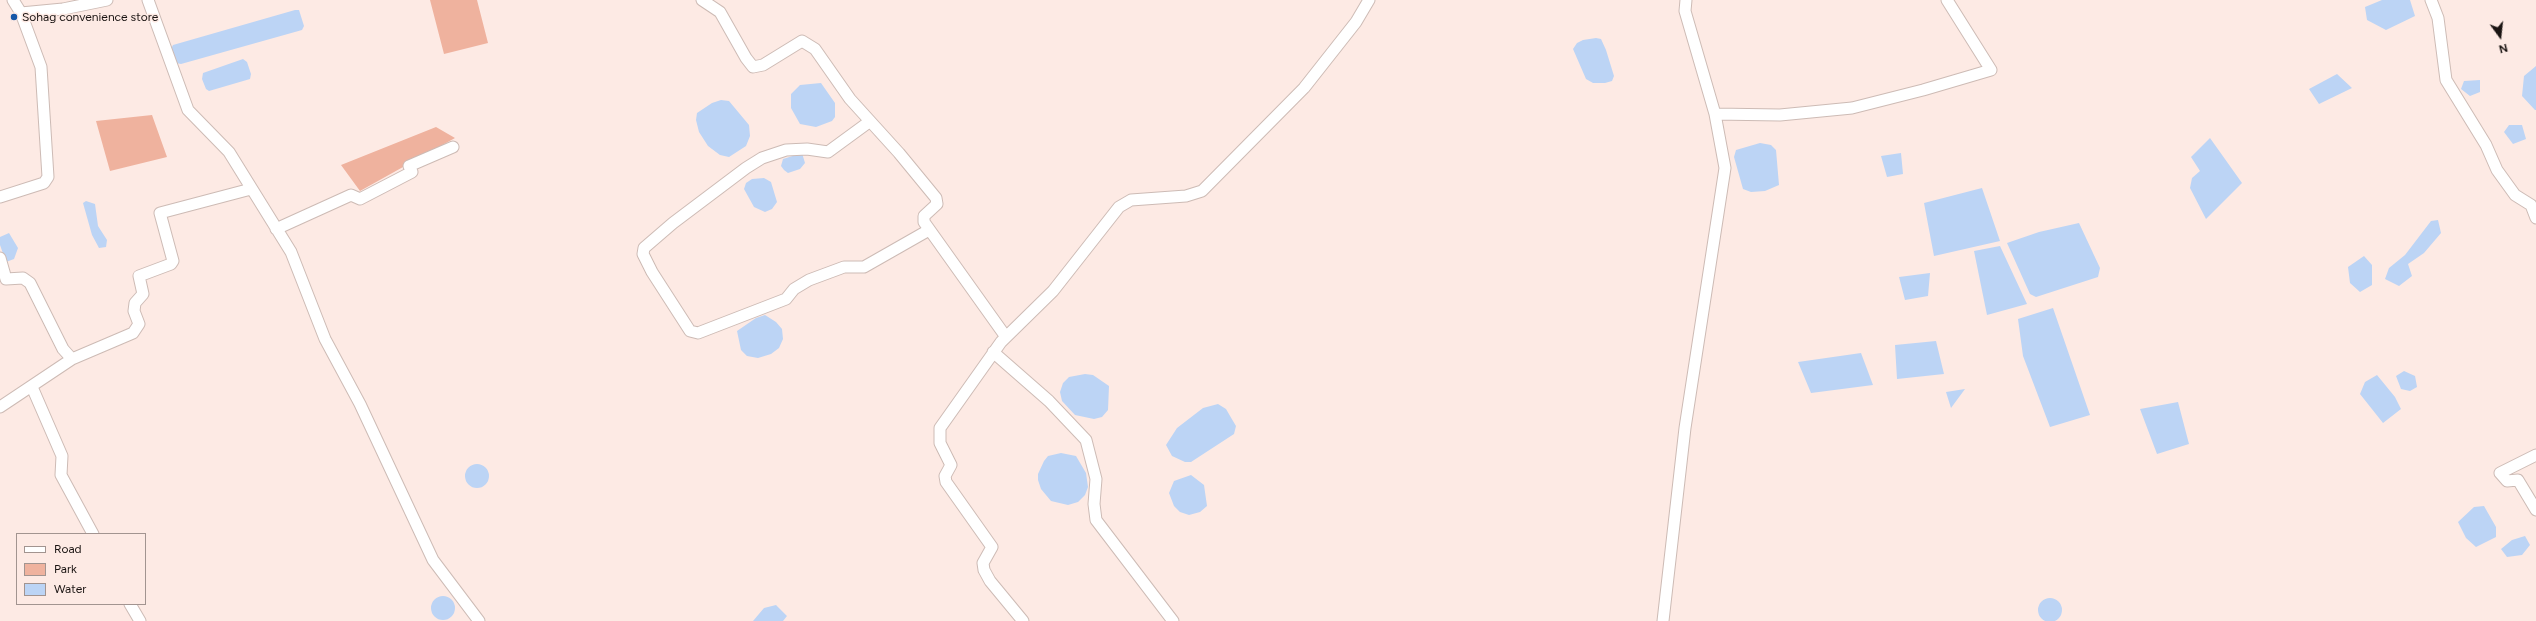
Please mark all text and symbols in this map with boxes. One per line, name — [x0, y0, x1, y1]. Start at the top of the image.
place label: Sohag convenience store — [22, 10, 158, 24]
marker: Sohag convenience store — [9, 12, 19, 22]
north arrow — [2480, 16, 2520, 56]
text: N — [2497, 41, 2509, 55]
legend — [16, 533, 146, 605]
text: Road — [54, 542, 82, 556]
text: Park — [54, 562, 77, 576]
text: Water — [54, 582, 86, 596]

